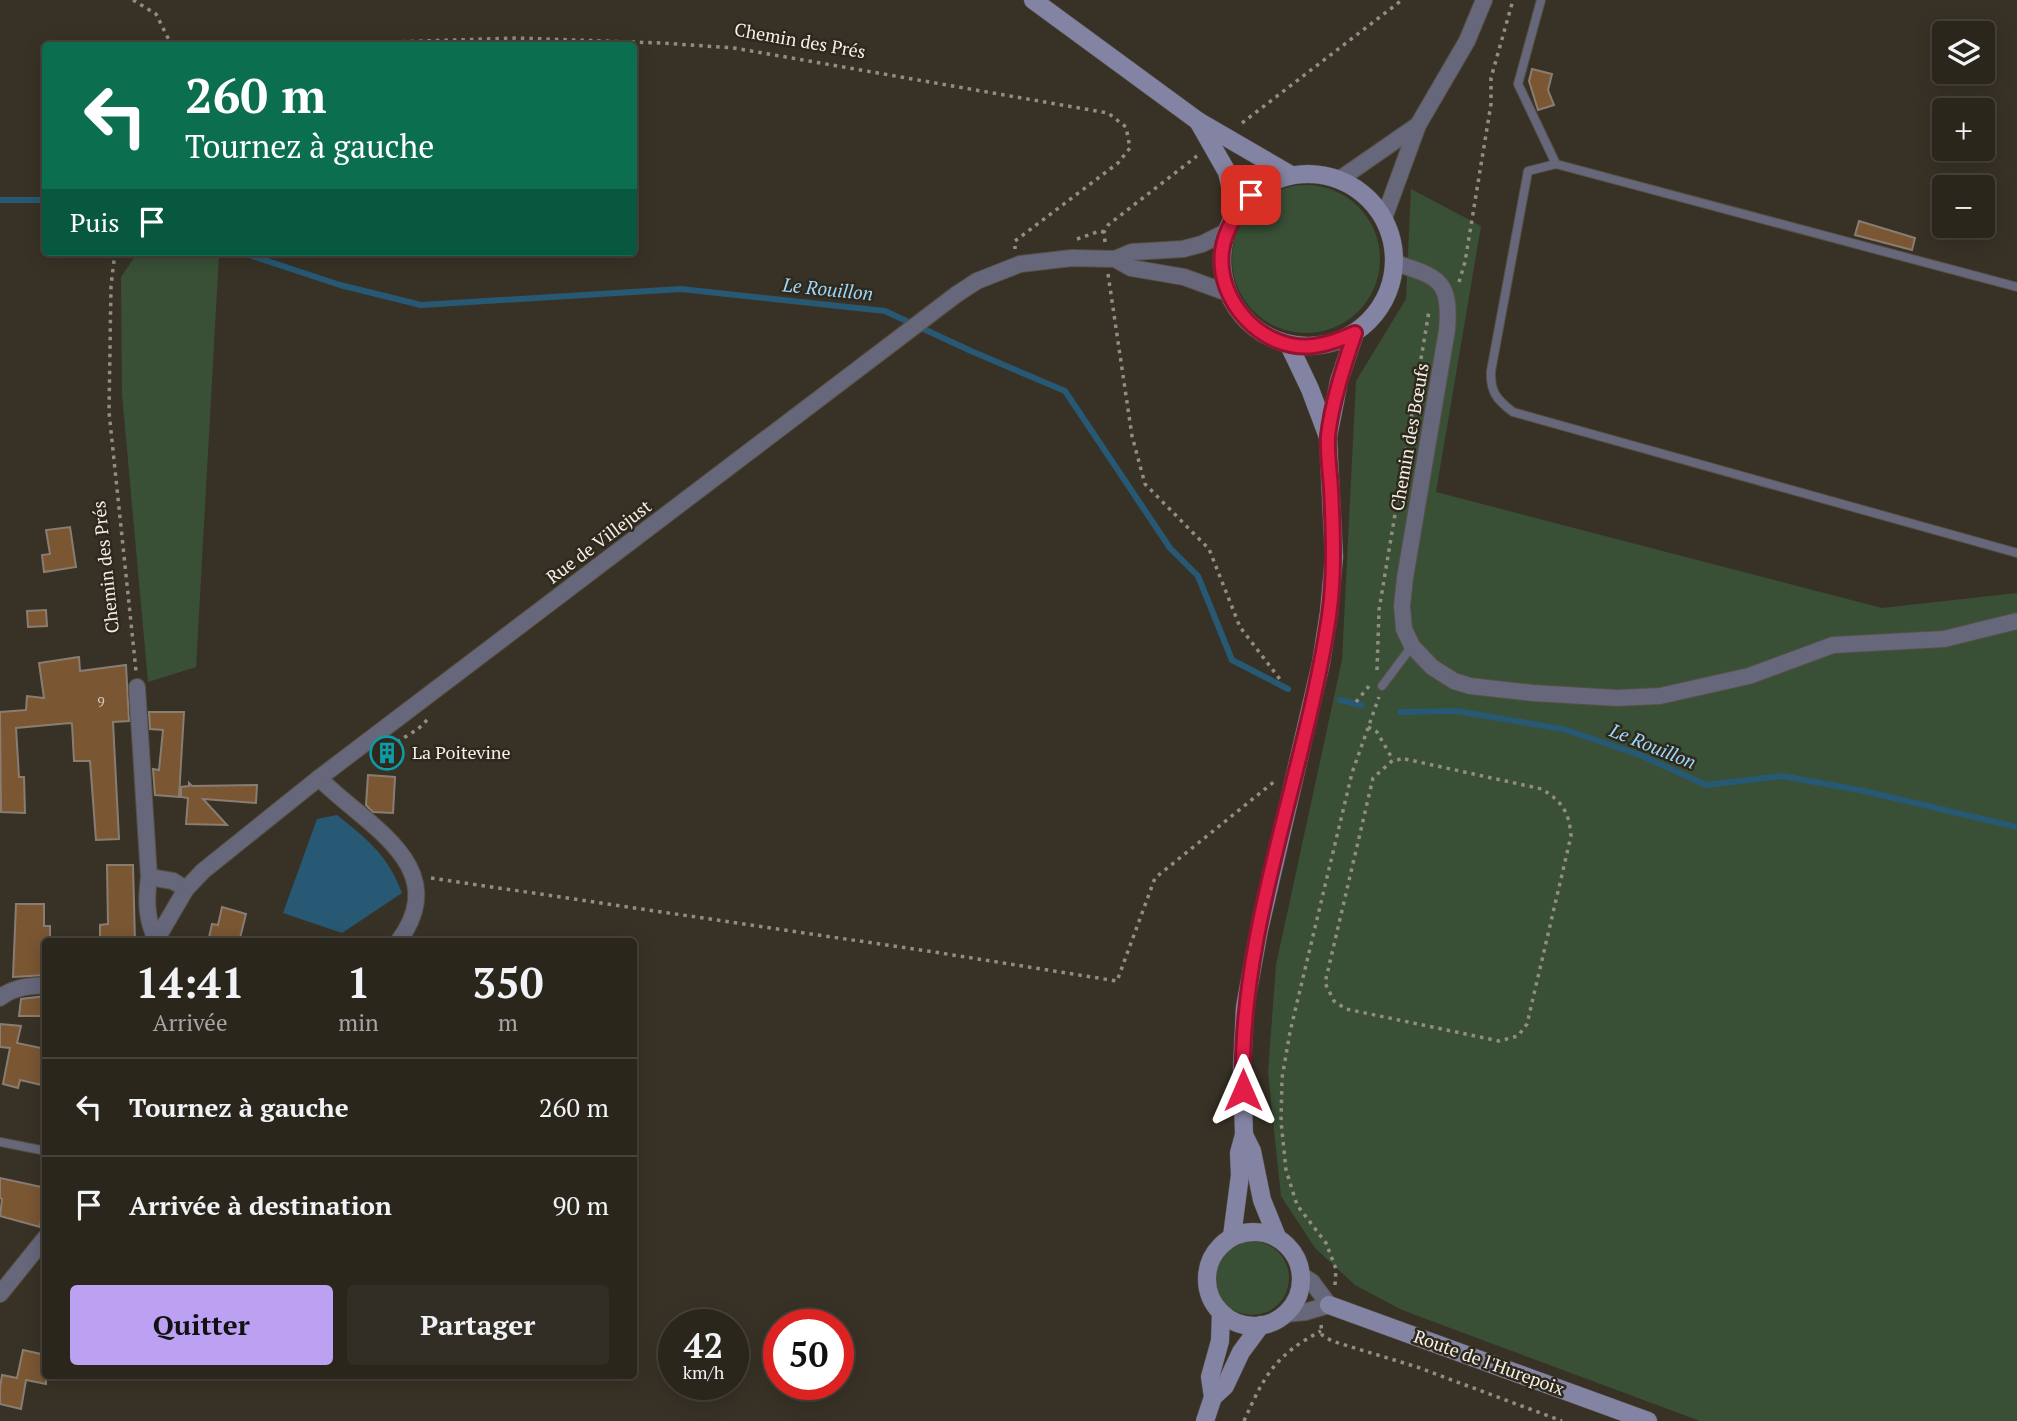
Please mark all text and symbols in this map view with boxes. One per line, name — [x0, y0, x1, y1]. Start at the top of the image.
street label: Chemin des Prés — [733, 17, 868, 63]
map controls — [1932, 21, 1995, 238]
button: layers — [1932, 21, 1995, 84]
text: 260 m — [185, 62, 327, 127]
icon: left — [70, 70, 161, 161]
button: + — [1932, 98, 1995, 161]
text: Tournez à gauche — [185, 125, 434, 167]
pin — [1221, 165, 1281, 225]
button: − — [1932, 175, 1995, 238]
icon: arrive — [1232, 176, 1270, 214]
icon: arrive — [133, 203, 171, 241]
text: Puis — [70, 205, 119, 239]
water label: Le Rouillon — [780, 271, 875, 306]
street label: Chemin des Bœufs — [1384, 361, 1434, 513]
street label: Rue de Villejust — [541, 494, 656, 589]
street label: Chemin des Prés — [86, 500, 124, 634]
house number: 9 — [97, 692, 105, 711]
water label: Le Rouillon — [1605, 717, 1700, 774]
building icon: La Poitevine — [368, 734, 406, 772]
place label: La Poitevine — [412, 740, 511, 764]
text: 14:41 — [136, 954, 245, 1010]
text: 1 — [347, 954, 370, 1010]
text: 350 — [472, 954, 543, 1010]
text: Arrivée — [153, 1007, 228, 1038]
text: min — [338, 1007, 379, 1038]
text: m — [498, 1007, 518, 1038]
position arrow — [1206, 1053, 1280, 1127]
icon: left — [70, 1088, 108, 1126]
text: Tournez à gauche — [129, 1090, 349, 1124]
text: 260 m — [539, 1090, 609, 1124]
icon: arrive — [70, 1186, 108, 1224]
text: Arrivée à destination — [129, 1188, 392, 1222]
text: 90 m — [553, 1188, 609, 1222]
button: Quitter — [70, 1285, 333, 1365]
button: Partager — [347, 1285, 609, 1365]
speed limit sign: 50 — [763, 1309, 854, 1400]
text: 42 — [684, 1322, 723, 1368]
street label: Route de l'Hurepoix — [1411, 1324, 1569, 1401]
text: km/h — [683, 1360, 724, 1384]

